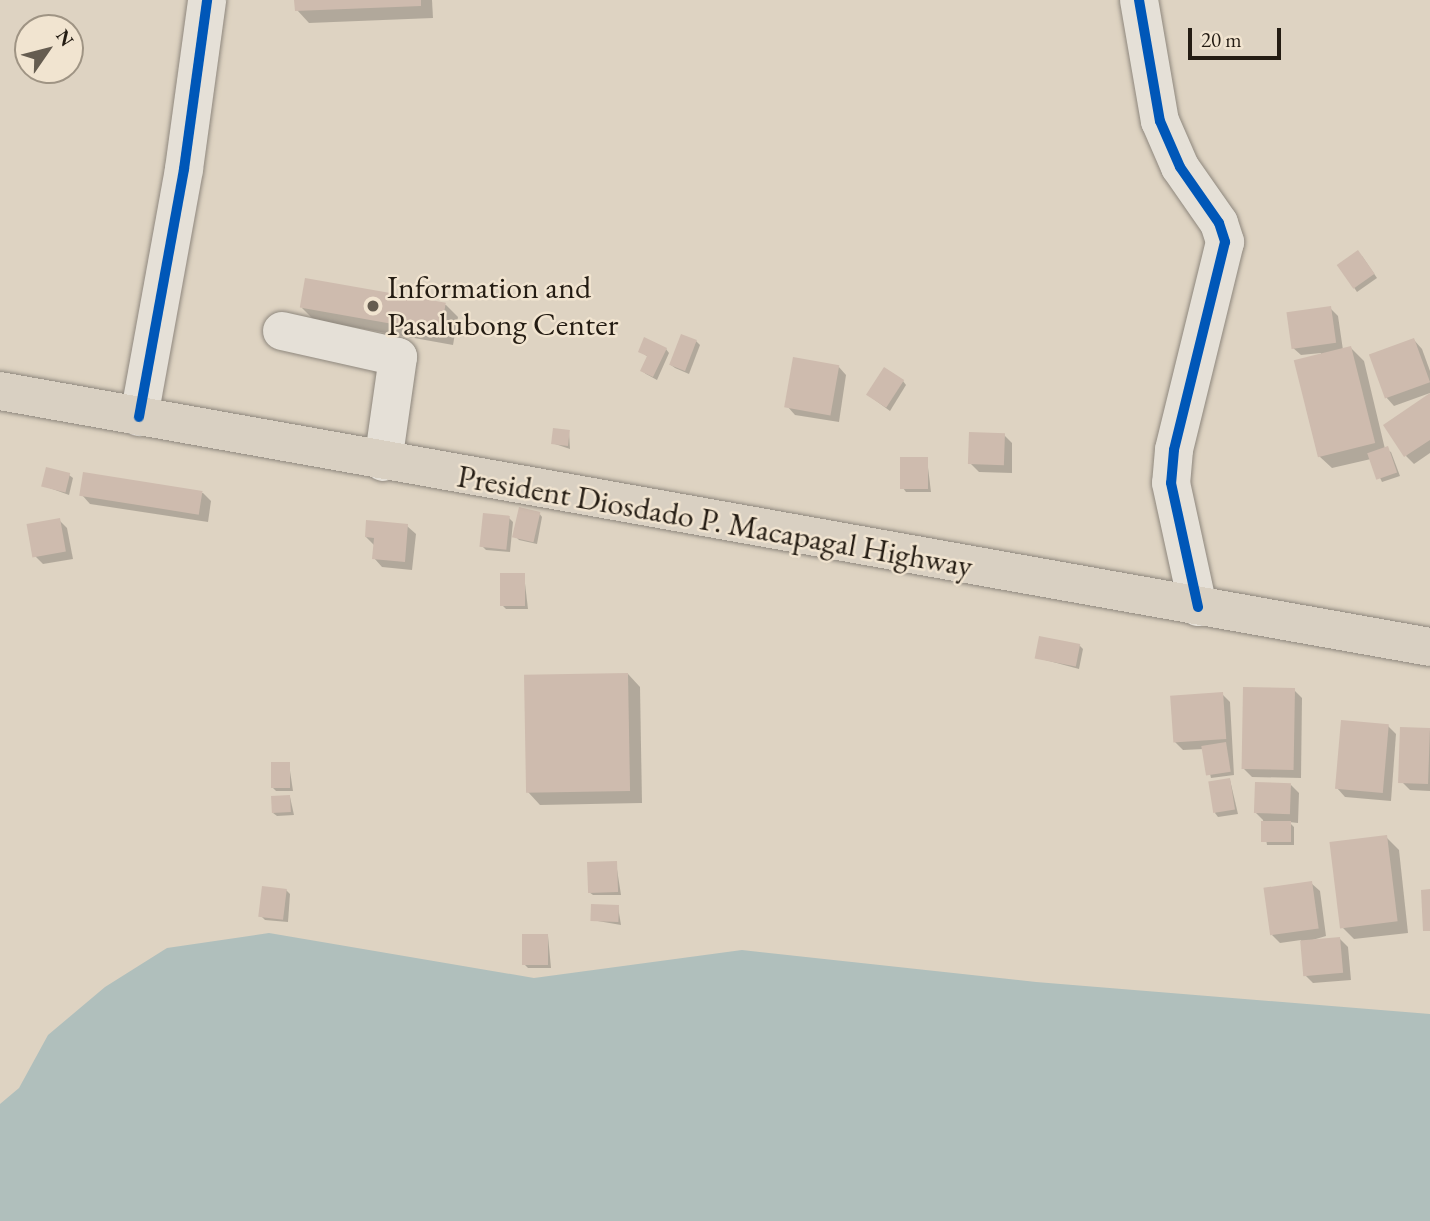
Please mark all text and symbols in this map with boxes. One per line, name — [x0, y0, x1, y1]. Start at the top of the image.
north arrow — [14, 14, 84, 84]
scale bar — [1192, 14, 1285, 58]
text: N — [50, 24, 80, 51]
text: 20 m — [1201, 26, 1242, 53]
place label: Information and Pasalubong Center — [387, 269, 618, 344]
marker: Information and Pasalubong Center — [365, 298, 381, 314]
street label: President Diosdado P. Macapagal Highway — [454, 457, 976, 585]

